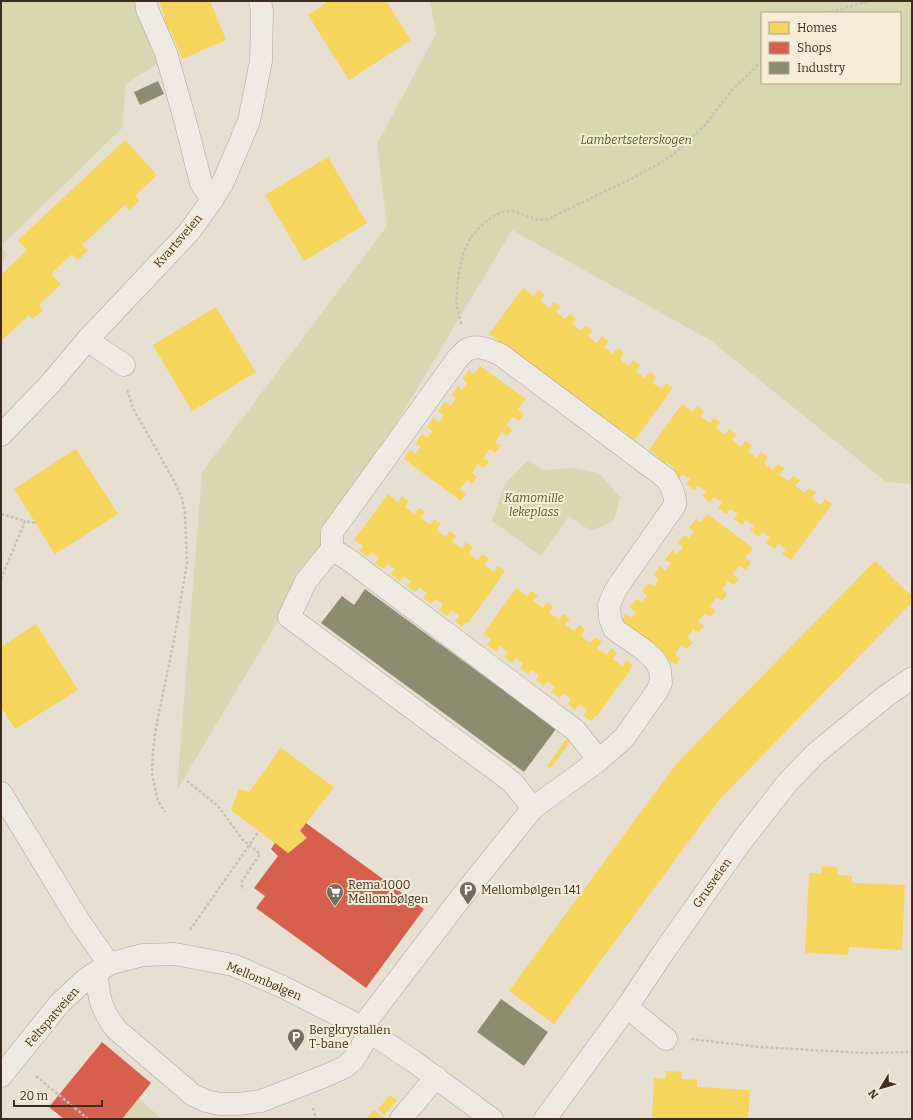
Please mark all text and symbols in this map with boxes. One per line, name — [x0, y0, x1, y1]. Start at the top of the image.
legend — [761, 12, 901, 84]
text: Homes — [797, 21, 837, 35]
text: Shops — [797, 41, 832, 55]
text: Industry — [797, 61, 846, 75]
park label: Lambertseterskogen — [580, 133, 692, 147]
street label: Kvartsveien — [151, 211, 205, 271]
park label: Kamomille lekeplass — [504, 491, 564, 519]
street label: Grusveien — [690, 855, 734, 911]
place label: Rema 1000 Mellombølgen — [348, 878, 429, 906]
parking icon: Mellombølgen 141 — [458, 880, 478, 905]
supermarket icon: Rema 1000 Mellombølgen — [325, 882, 345, 907]
place label: Mellombølgen 141 — [481, 883, 581, 897]
street label: Mellombølgen — [224, 959, 304, 1003]
street label: Feltspatveien — [22, 984, 82, 1050]
place label: Bergkrystallen T-bane — [309, 1023, 391, 1051]
parking icon: Bergkrystallen T-bane — [286, 1027, 306, 1052]
north arrow — [861, 1068, 901, 1108]
scale bar — [14, 1082, 102, 1108]
text: N — [865, 1086, 881, 1101]
text: 20 m — [20, 1089, 49, 1103]

